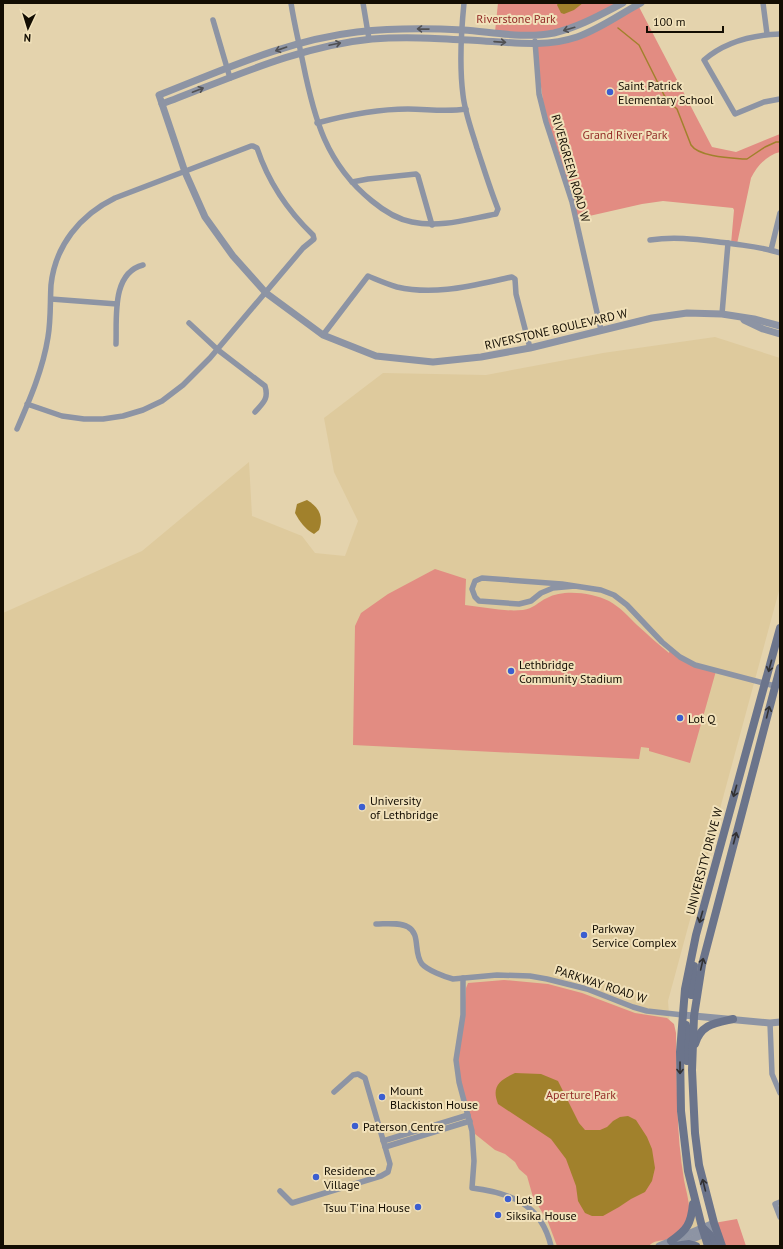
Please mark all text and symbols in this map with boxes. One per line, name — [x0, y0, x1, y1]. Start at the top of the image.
north arrow — [8, 8, 48, 48]
scale bar — [647, 8, 723, 34]
park label: Riverstone Park — [476, 11, 556, 26]
text: 100 m — [653, 14, 686, 29]
one-way arrow — [417, 25, 430, 33]
one-way arrow — [563, 25, 576, 33]
text: N — [23, 31, 31, 45]
one-way arrow — [493, 39, 506, 46]
one-way arrow — [328, 40, 341, 48]
one-way arrow — [275, 46, 288, 53]
place label: Saint Patrick Elementary School — [618, 78, 714, 107]
one-way arrow — [192, 85, 204, 93]
marker: Saint Patrick Elementary School — [605, 87, 615, 97]
street label: RIVERGREEN ROAD W — [548, 112, 594, 224]
park label: Grand River Park — [582, 127, 668, 142]
street label: RIVERSTONE BOULEVARD W — [483, 305, 629, 353]
place label: Lethbridge Community Stadium — [519, 657, 622, 686]
one-way arrow — [766, 659, 773, 672]
marker: Lethbridge Community Stadium — [506, 666, 516, 676]
one-way arrow — [765, 706, 772, 719]
place label: Lot Q — [688, 711, 716, 726]
marker: Lot Q — [675, 713, 685, 723]
one-way arrow — [731, 785, 738, 798]
place label: University of Lethbridge — [370, 793, 438, 822]
marker: University of Lethbridge — [357, 802, 367, 812]
street label: UNIVERSITY DRIVE W — [682, 806, 726, 916]
one-way arrow — [732, 832, 739, 845]
one-way arrow — [697, 910, 705, 923]
place label: Parkway Service Complex — [592, 921, 677, 950]
marker: Parkway Service Complex — [579, 930, 589, 940]
one-way arrow — [699, 957, 707, 970]
street label: PARKWAY ROAD W — [553, 962, 649, 1006]
one-way arrow — [676, 1061, 684, 1074]
place label: Mount Blackiston House — [390, 1083, 478, 1112]
park label: Aperture Park — [546, 1087, 616, 1102]
marker: Mount Blackiston House — [377, 1092, 387, 1102]
place label: Paterson Centre — [363, 1119, 444, 1134]
marker: Paterson Centre — [350, 1121, 360, 1131]
place label: Residence Village — [323, 1163, 375, 1192]
marker: Residence Village — [311, 1172, 321, 1182]
one-way arrow — [700, 1179, 707, 1192]
place label: Lot B — [516, 1192, 542, 1207]
marker: Lot B — [503, 1194, 513, 1204]
place label: Tsuu T'ina House — [323, 1200, 410, 1215]
marker: Tsuu T'ina House — [413, 1202, 423, 1212]
place label: Siksika House — [506, 1208, 577, 1223]
marker: Siksika House — [493, 1210, 503, 1220]

